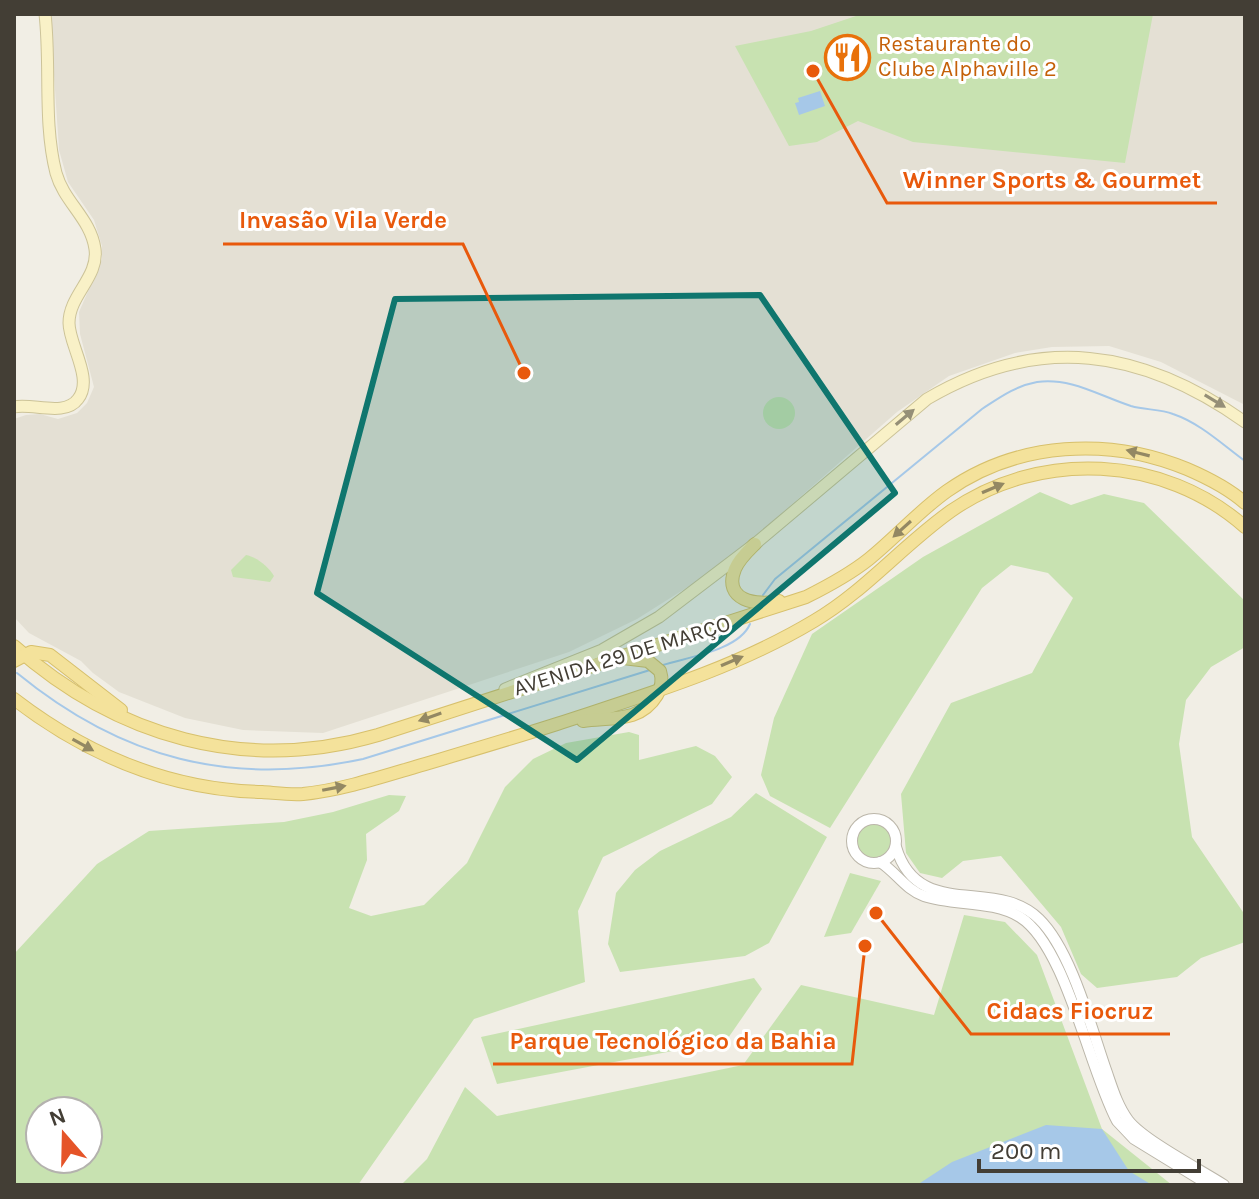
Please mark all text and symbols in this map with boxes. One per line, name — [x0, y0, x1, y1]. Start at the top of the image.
place label: Restaurante do Clube Alphaville 2 — [878, 31, 1057, 82]
restaurant icon: Restaurante do Clube Alphaville 2 — [823, 33, 871, 81]
callout: Winner Sports & Gourmet — [887, 155, 1217, 203]
text: Winner Sports & Gourmet — [903, 166, 1201, 194]
callout: Invasão Vila Verde — [223, 196, 463, 244]
text: Invasão Vila Verde — [239, 206, 447, 234]
one-way arrow — [1204, 394, 1226, 408]
one-way arrow — [894, 409, 914, 426]
one-way arrow — [1126, 447, 1151, 459]
one-way arrow — [981, 481, 1005, 494]
one-way arrow — [892, 520, 911, 538]
street label: AVENIDA 29 DE MARÇO — [510, 611, 734, 701]
one-way arrow — [720, 655, 744, 668]
one-way arrow — [418, 711, 442, 723]
one-way arrow — [72, 738, 94, 752]
one-way arrow — [322, 782, 347, 794]
callout: Cidacs Fiocruz — [971, 986, 1170, 1034]
text: Cidacs Fiocruz — [987, 997, 1153, 1025]
callout: Parque Tecnológico da Bahia — [493, 1016, 852, 1064]
text: Parque Tecnológico da Bahia — [509, 1027, 837, 1055]
north arrow — [24, 1095, 104, 1175]
text: N — [46, 1102, 69, 1132]
scale bar — [979, 1123, 1199, 1173]
text: 200 m — [991, 1137, 1062, 1165]

